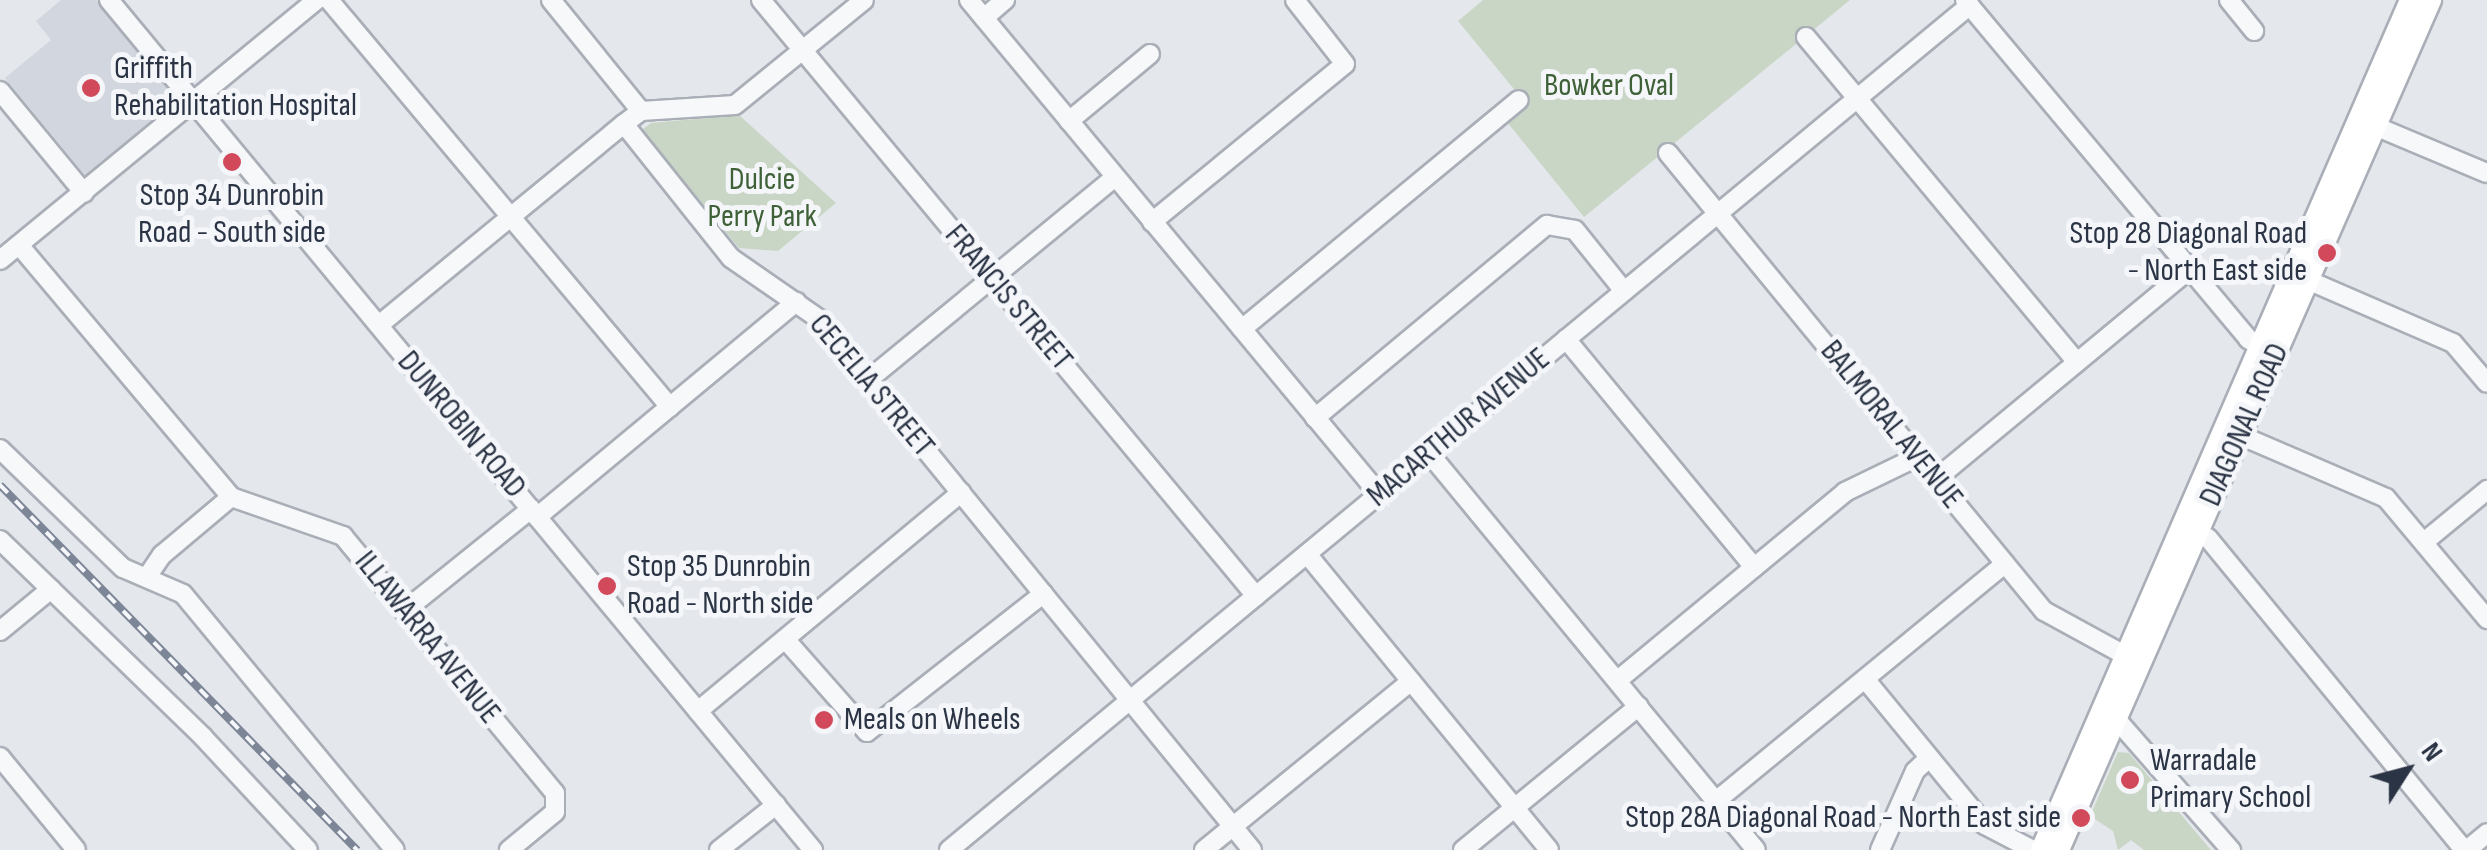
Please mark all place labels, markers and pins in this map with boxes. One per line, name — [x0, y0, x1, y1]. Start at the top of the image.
place label: Griffith Rehabilitation Hospital — [114, 51, 357, 126]
marker: Griffith Rehabilitation Hospital — [78, 75, 104, 101]
marker: Stop 34 Dunrobin Road - South side — [221, 151, 243, 173]
place label: Stop 34 Dunrobin Road - South side — [138, 178, 326, 253]
place label: Stop 28 Diagonal Road - North East side — [2070, 216, 2307, 291]
marker: Stop 28 Diagonal Road - North East side — [2316, 242, 2338, 264]
place label: Stop 35 Dunrobin Road - North side — [627, 549, 814, 624]
marker: Stop 35 Dunrobin Road - North side — [596, 575, 618, 597]
place label: Meals on Wheels — [844, 701, 1020, 739]
marker: Meals on Wheels — [813, 709, 835, 731]
place label: Warradale Primary School — [2150, 743, 2311, 818]
marker: Warradale Primary School — [2119, 769, 2141, 791]
place label: Stop 28A Diagonal Road - North East side — [1625, 799, 2061, 837]
marker: Stop 28A Diagonal Road - North East side — [2070, 807, 2092, 829]

